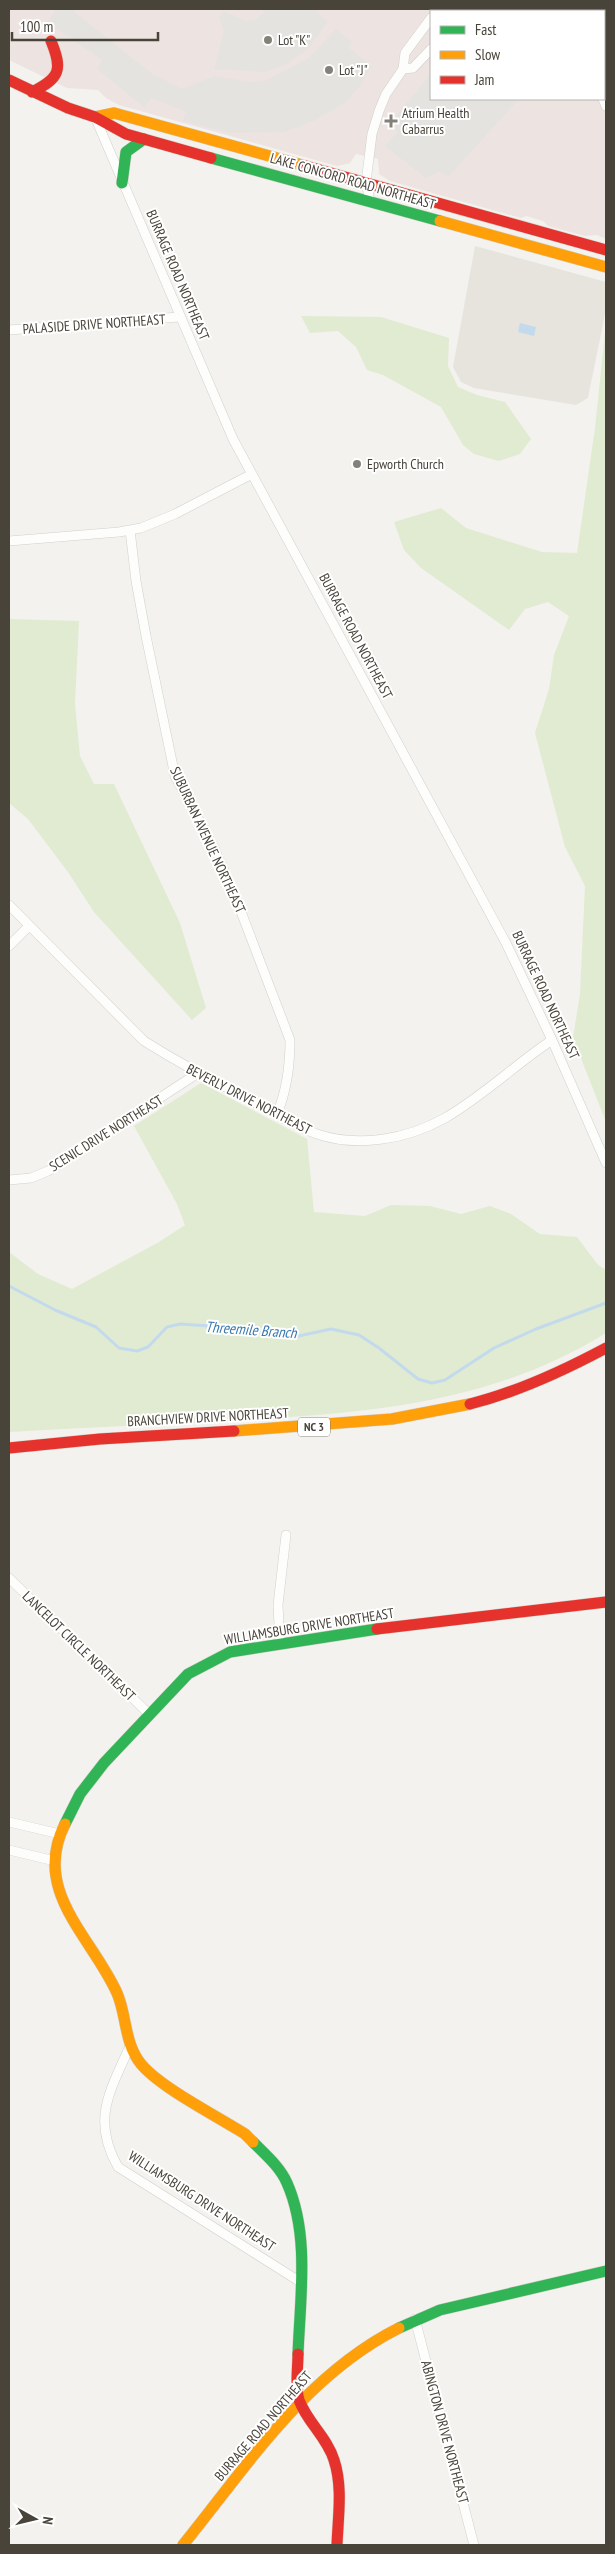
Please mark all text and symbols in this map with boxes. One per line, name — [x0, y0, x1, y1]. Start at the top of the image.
scale bar — [12, 10, 159, 42]
legend — [430, 10, 605, 100]
text: 100 m — [20, 17, 53, 36]
text: Fast — [475, 20, 496, 39]
place label: Lot "K" — [278, 31, 310, 49]
marker: Lot "K" — [262, 34, 274, 46]
text: Slow — [475, 45, 500, 64]
place label: Lot "J" — [339, 61, 368, 79]
marker: Lot "J" — [323, 64, 335, 76]
text: Jam — [474, 70, 494, 89]
place label: Atrium Health Cabarrus — [402, 104, 469, 138]
marker: Atrium Health Cabarrus — [384, 114, 398, 128]
street label: LAKE CONCORD ROAD NORTHEAST — [268, 149, 438, 213]
street label: BURRAGE ROAD NORTHEAST — [142, 207, 214, 344]
street label: PALASIDE DRIVE NORTHEAST — [22, 310, 167, 338]
place label: Epworth Church — [367, 455, 444, 473]
marker: Epworth Church — [351, 458, 363, 470]
street label: BURRAGE ROAD NORTHEAST — [315, 570, 397, 703]
street label: SUBURBAN AVENUE NORTHEAST — [166, 764, 250, 917]
street label: BURRAGE ROAD NORTHEAST — [508, 928, 584, 1063]
street label: BEVERLY DRIVE NORTHEAST — [183, 1060, 315, 1139]
street label: SCENIC DRIVE NORTHEAST — [46, 1090, 167, 1175]
water label: Threemile Branch — [205, 1317, 299, 1342]
street label: BRANCHVIEW DRIVE NORTHEAST — [127, 1404, 290, 1430]
road number: NC 3 — [298, 1418, 330, 1436]
street label: LANCELOT CIRCLE NORTHEAST — [19, 1587, 140, 1705]
street label: WILLIAMSBURG DRIVE NORTHEAST — [223, 1604, 396, 1648]
street label: WILLIAMSBURG DRIVE NORTHEAST — [125, 2147, 280, 2256]
street label: ABINGTON DRIVE NORTHEAST — [417, 2358, 473, 2506]
street label: BURRAGE ROAD NORTHEAST — [210, 2367, 316, 2485]
north arrow — [10, 2494, 60, 2544]
text: N — [38, 2516, 57, 2526]

